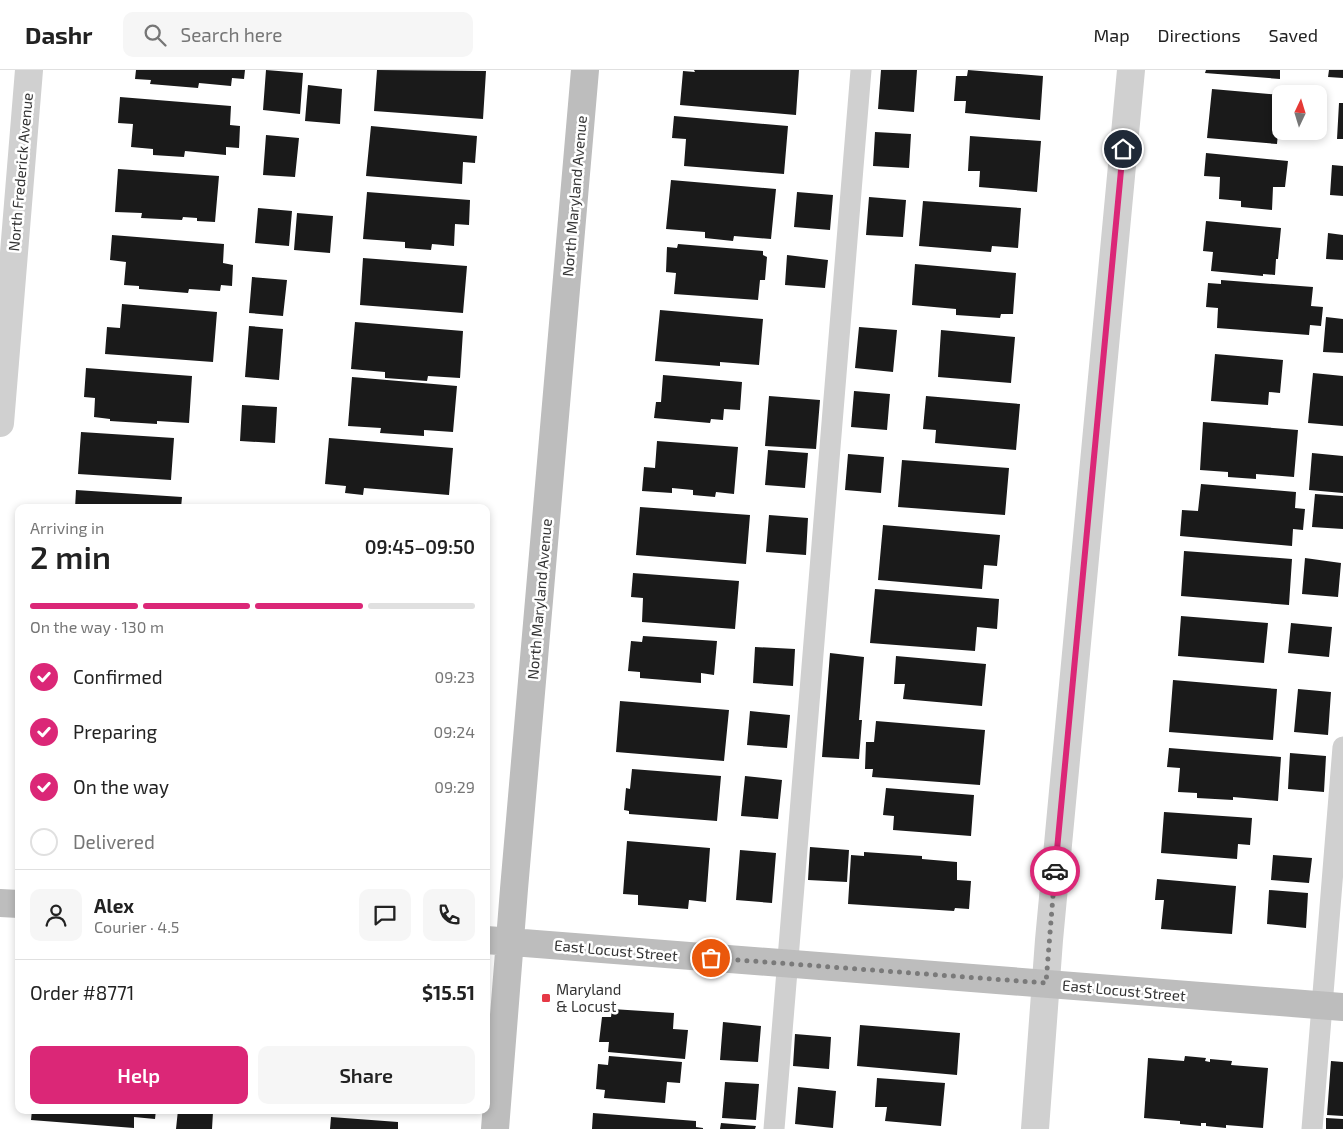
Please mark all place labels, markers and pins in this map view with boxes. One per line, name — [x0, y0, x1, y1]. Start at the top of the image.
pin — [1102, 128, 1144, 170]
pin — [690, 937, 732, 979]
place label: Maryland & Locust — [556, 980, 621, 1015]
marker: Maryland & Locust — [540, 992, 552, 1004]

